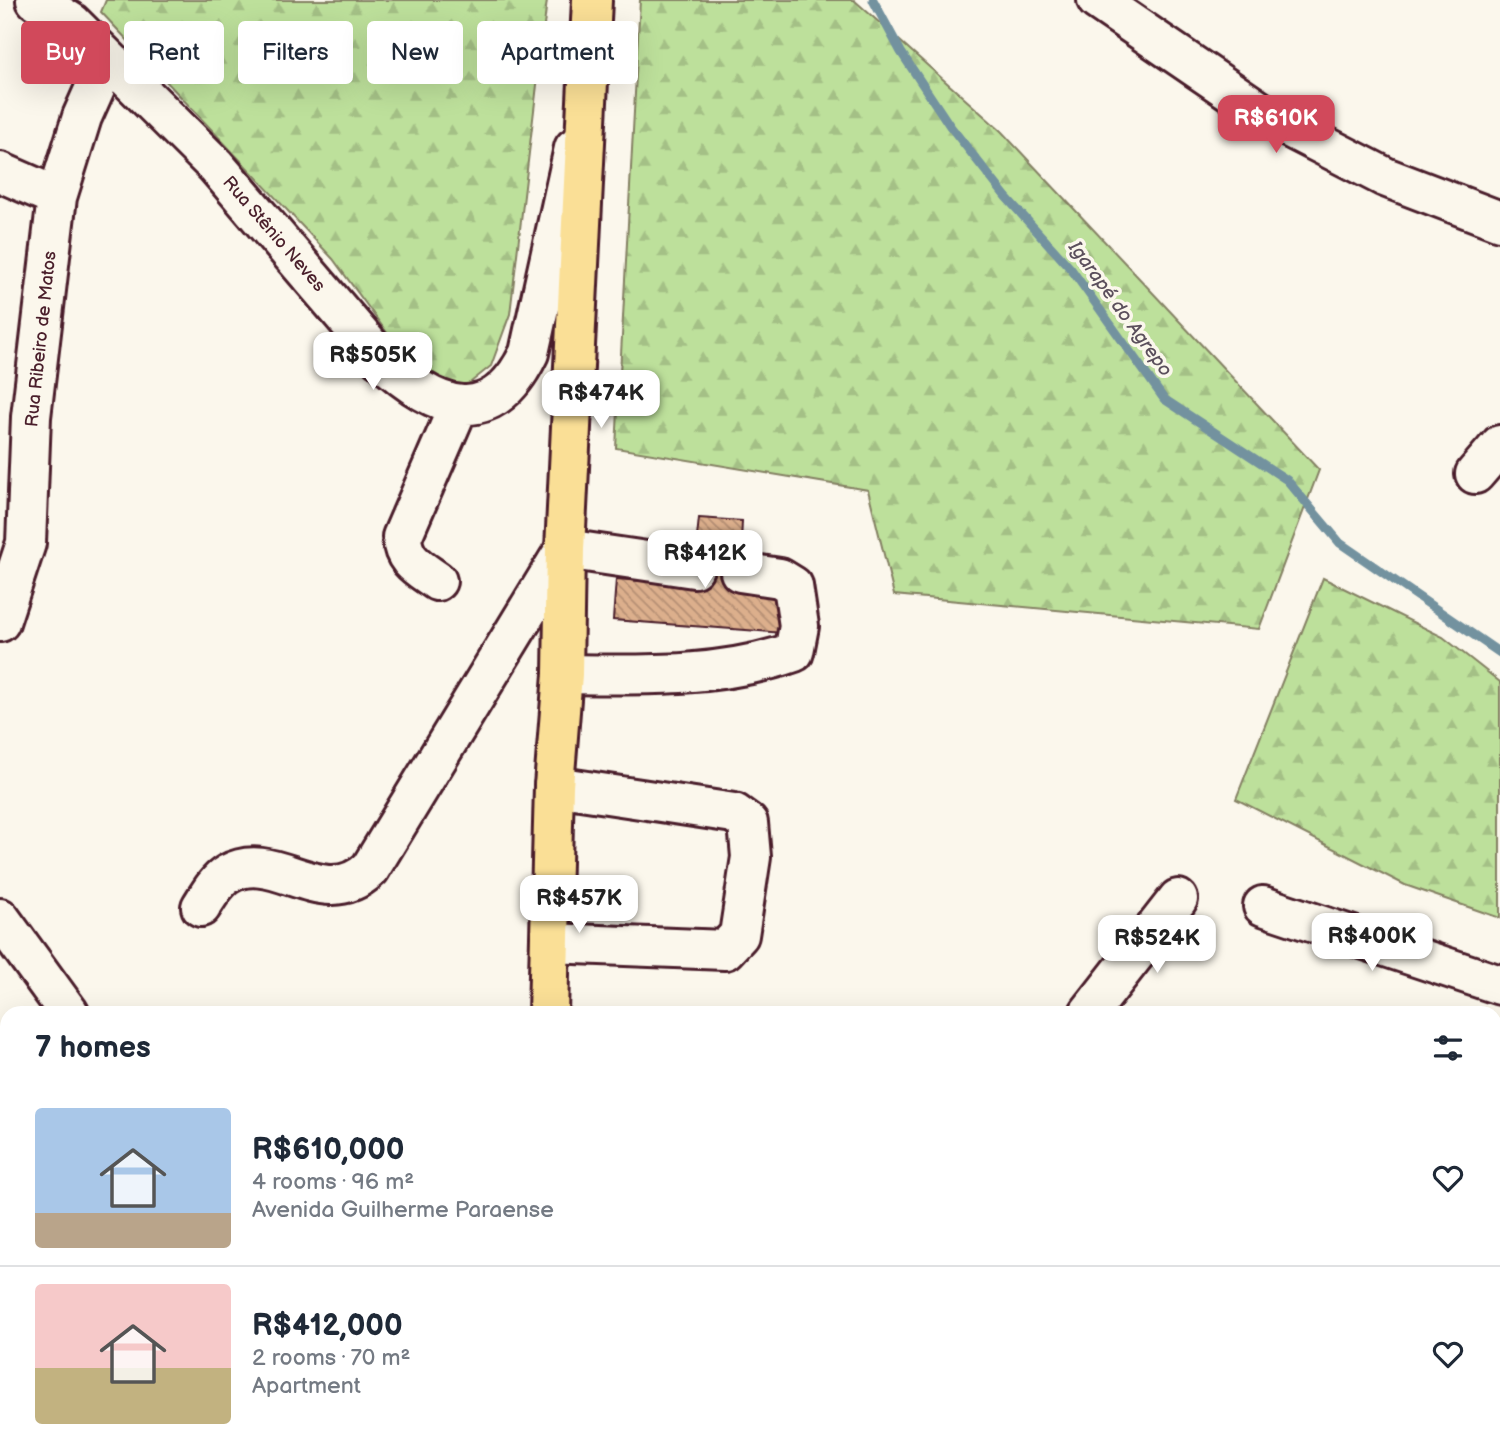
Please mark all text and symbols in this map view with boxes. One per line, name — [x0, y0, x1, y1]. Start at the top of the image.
chip: Buy — [21, 21, 110, 84]
chip: Rent — [124, 21, 224, 84]
chip: Filters — [238, 21, 353, 84]
chip: New — [367, 21, 463, 84]
chip: Apartment — [477, 21, 638, 84]
pin: R$610K — [1219, 96, 1333, 155]
text: R$610K — [1234, 104, 1318, 132]
street label: Rua Stênio Neves — [218, 172, 330, 296]
water label: Igarapé do Agrepo — [1063, 236, 1177, 381]
street label: Rua Ribeiro de Matos — [21, 250, 61, 428]
pin: R$505K — [316, 332, 430, 392]
text: R$505K — [329, 341, 417, 369]
pin: R$474K — [544, 370, 658, 430]
text: R$474K — [558, 379, 644, 407]
pin: R$412K — [648, 530, 762, 590]
text: R$412K — [663, 539, 747, 567]
pin: R$457K — [522, 876, 636, 935]
text: R$457K — [536, 884, 622, 912]
pin: R$400K — [1315, 914, 1429, 973]
pin: R$524K — [1100, 916, 1214, 975]
text: R$400K — [1328, 922, 1416, 950]
text: R$524K — [1114, 924, 1200, 952]
icon: filters — [1429, 1029, 1467, 1067]
text: 7 homes — [35, 1030, 151, 1066]
text: R$610,000 — [252, 1132, 405, 1168]
icon: home — [91, 1136, 175, 1220]
icon: heart — [1429, 1159, 1467, 1197]
text: 4 rooms · 96 m² — [252, 1168, 414, 1196]
text: Avenida Guilherme Paraense — [252, 1196, 554, 1224]
text: R$412,000 — [252, 1308, 403, 1344]
icon: home — [91, 1312, 175, 1396]
icon: heart — [1429, 1335, 1467, 1373]
text: 2 rooms · 70 m² — [252, 1344, 411, 1372]
text: Apartment — [252, 1372, 361, 1400]

